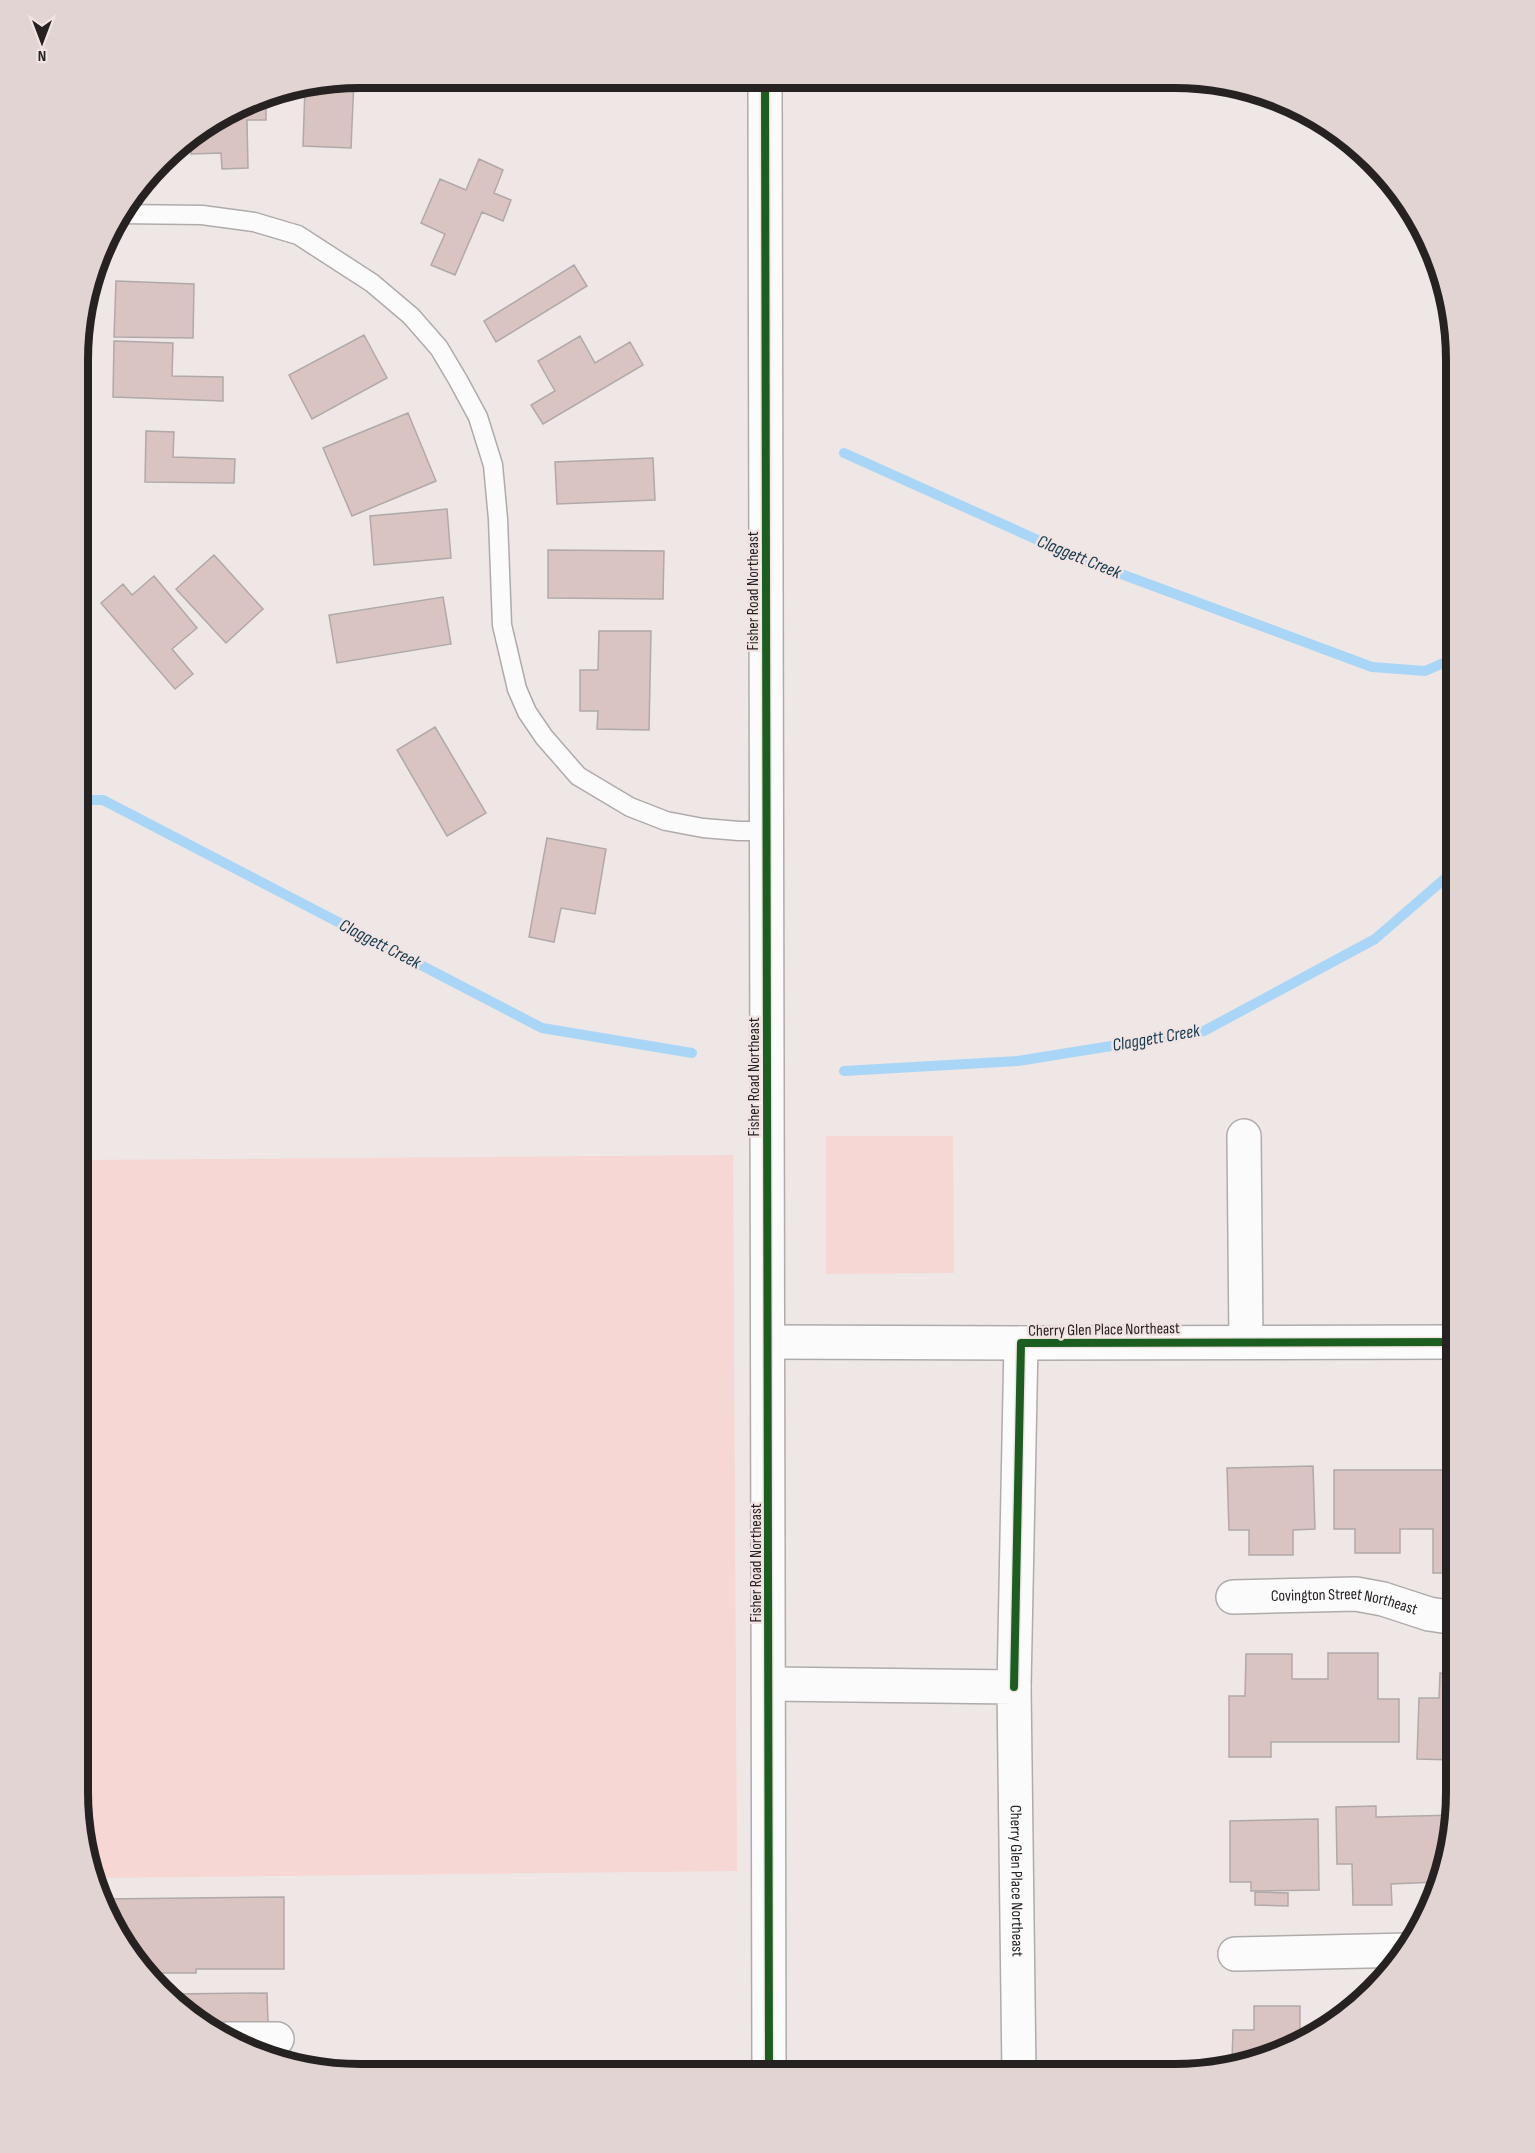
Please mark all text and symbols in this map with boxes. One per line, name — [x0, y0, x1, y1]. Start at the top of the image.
north arrow — [12, 12, 72, 72]
text: N — [38, 46, 46, 65]
street label: Fisher Road Northeast — [744, 531, 763, 651]
water label: Claggett Creek — [1034, 531, 1125, 584]
water label: Claggett Creek — [336, 915, 425, 974]
street label: Fisher Road Northeast — [745, 1017, 764, 1137]
water label: Claggett Creek — [1111, 1020, 1203, 1056]
street label: Cherry Glen Place Northeast — [1028, 1319, 1180, 1341]
street label: Fisher Road Northeast — [747, 1503, 766, 1623]
street label: Covington Street Northeast — [1271, 1584, 1420, 1619]
street label: Cherry Glen Place Northeast — [1006, 1805, 1027, 1957]

